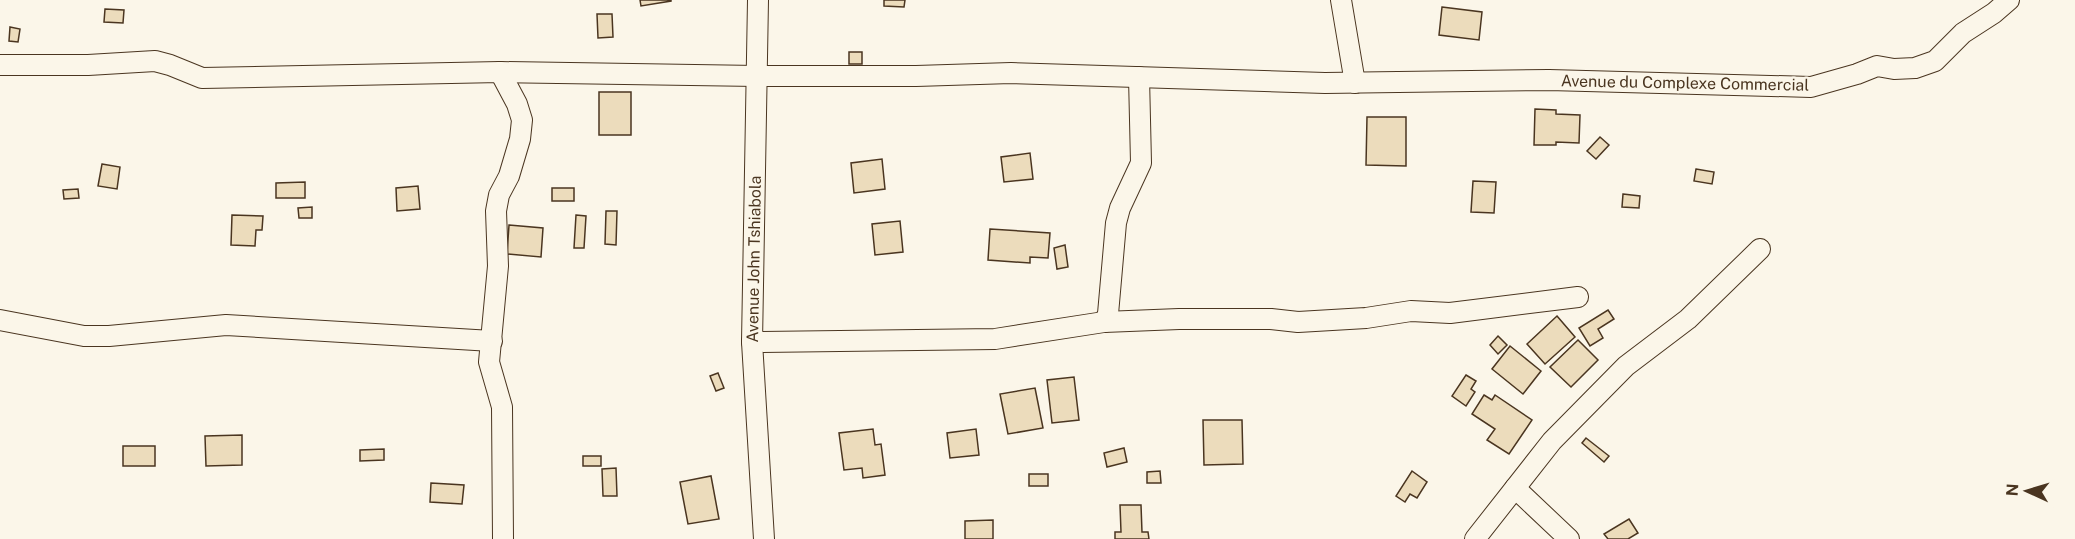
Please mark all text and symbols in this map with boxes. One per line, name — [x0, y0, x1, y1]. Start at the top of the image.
street label: Avenue du Complexe Commercial — [1561, 71, 1809, 95]
street label: Avenue John Tshiabola — [743, 175, 765, 343]
north arrow — [1997, 461, 2057, 521]
text: N — [2003, 483, 2022, 497]

